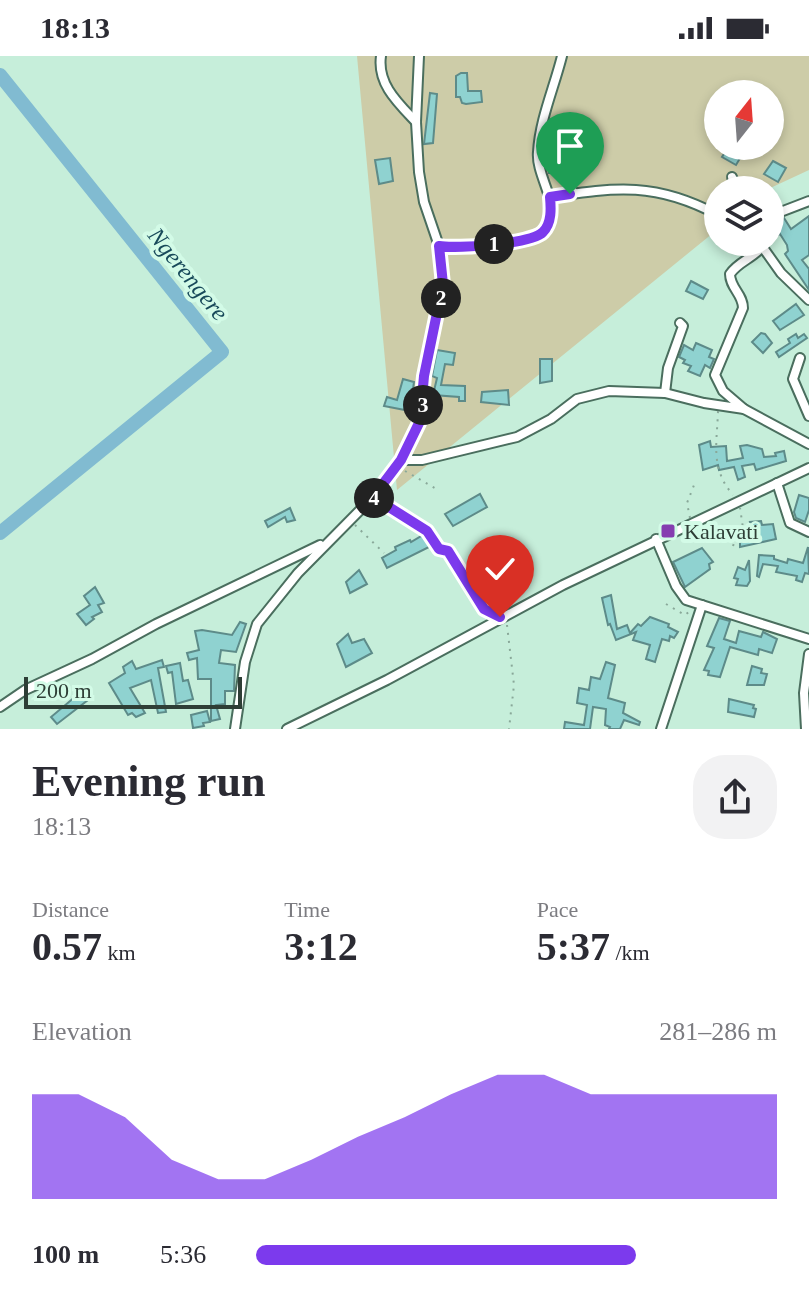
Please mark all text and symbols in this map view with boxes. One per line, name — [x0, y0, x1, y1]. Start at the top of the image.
text: 18:13 — [40, 11, 110, 44]
north arrow — [704, 80, 784, 160]
map controls — [704, 80, 784, 256]
pin — [536, 112, 604, 194]
icon: arrive — [548, 124, 592, 168]
button: layers — [704, 176, 784, 256]
water label: Ngerengere — [142, 222, 233, 326]
pin: 1 — [474, 224, 514, 264]
text: 1 — [489, 231, 500, 256]
pin: 2 — [421, 278, 461, 318]
text: 2 — [436, 285, 447, 310]
pin: 3 — [403, 385, 443, 425]
text: 3 — [418, 392, 429, 417]
pin: 4 — [354, 478, 394, 518]
text: 4 — [369, 485, 380, 510]
place label: Kalavati — [684, 519, 759, 544]
marker: Kalavati — [659, 522, 677, 540]
pin — [466, 535, 534, 617]
icon: check — [478, 547, 522, 591]
scale bar — [24, 673, 242, 709]
text: 200 m — [36, 678, 92, 703]
button: share — [693, 755, 777, 839]
text: Evening run — [32, 757, 266, 806]
text: 18:13 — [32, 812, 91, 841]
text: Distance — [32, 897, 109, 922]
text: Time — [284, 897, 330, 922]
text: Pace — [537, 897, 578, 922]
text: 0.57 — [32, 924, 102, 969]
text: 3:12 — [284, 924, 358, 969]
text: 5:37 — [537, 924, 610, 969]
text: km — [102, 940, 136, 965]
text: /km — [610, 940, 650, 965]
text: Elevation — [32, 1017, 132, 1046]
text: 281–286 m — [659, 1017, 777, 1046]
text: 100 m — [32, 1240, 99, 1269]
text: 5:36 — [160, 1240, 206, 1269]

